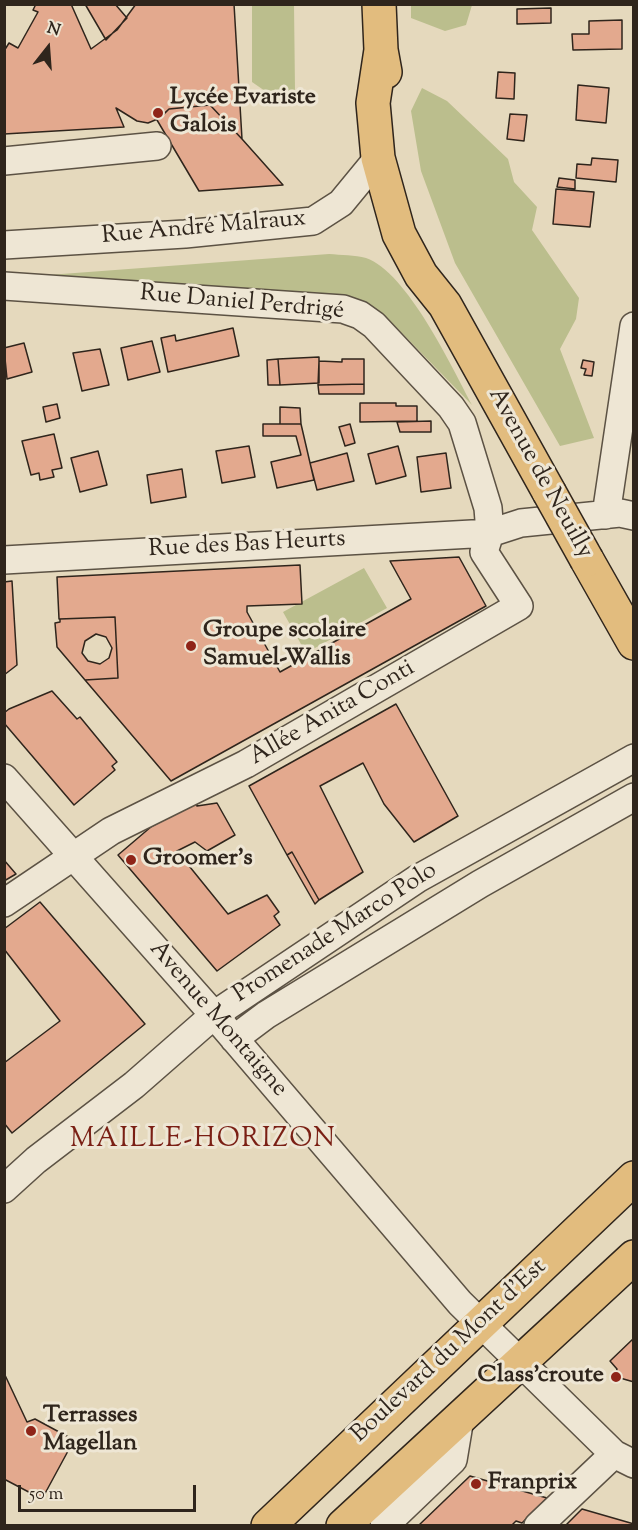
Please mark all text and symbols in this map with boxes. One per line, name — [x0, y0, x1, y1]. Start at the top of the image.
text: N — [44, 17, 63, 43]
north arrow — [18, 18, 78, 78]
place label: Lycée Evariste Galois — [170, 85, 316, 141]
marker: Lycée Evariste Galois — [151, 106, 165, 120]
street label: Rue André Malraux — [101, 206, 307, 252]
street label: Rue Daniel Perdrigé — [139, 281, 345, 327]
street label: Avenue de Neuilly — [480, 384, 598, 564]
street label: Rue des Bas Heurts — [148, 526, 346, 566]
place label: Groupe scolaire Samuel-Wallis — [203, 618, 366, 674]
marker: Groupe scolaire Samuel-Wallis — [184, 639, 198, 653]
street label: Allée Anita Conti — [245, 655, 421, 773]
place label: Groomer's — [143, 846, 253, 874]
marker: Groomer's — [124, 853, 138, 867]
street label: Promenade Marco Polo — [229, 857, 443, 1011]
street label: Avenue Montaigne — [142, 936, 292, 1104]
district label: MAILLE-HORIZON — [70, 1125, 336, 1157]
street label: Boulevard du Mont d'Est — [346, 1254, 554, 1450]
place label: Class'croute — [478, 1363, 604, 1391]
marker: Class'croute — [609, 1370, 623, 1384]
place label: Terrasses Magellan — [43, 1403, 137, 1459]
marker: Terrasses Magellan — [24, 1424, 38, 1438]
place label: Franprix — [488, 1470, 577, 1498]
scale bar — [21, 1473, 200, 1511]
marker: Franprix — [469, 1477, 483, 1491]
text: 50 m — [29, 1482, 63, 1508]

